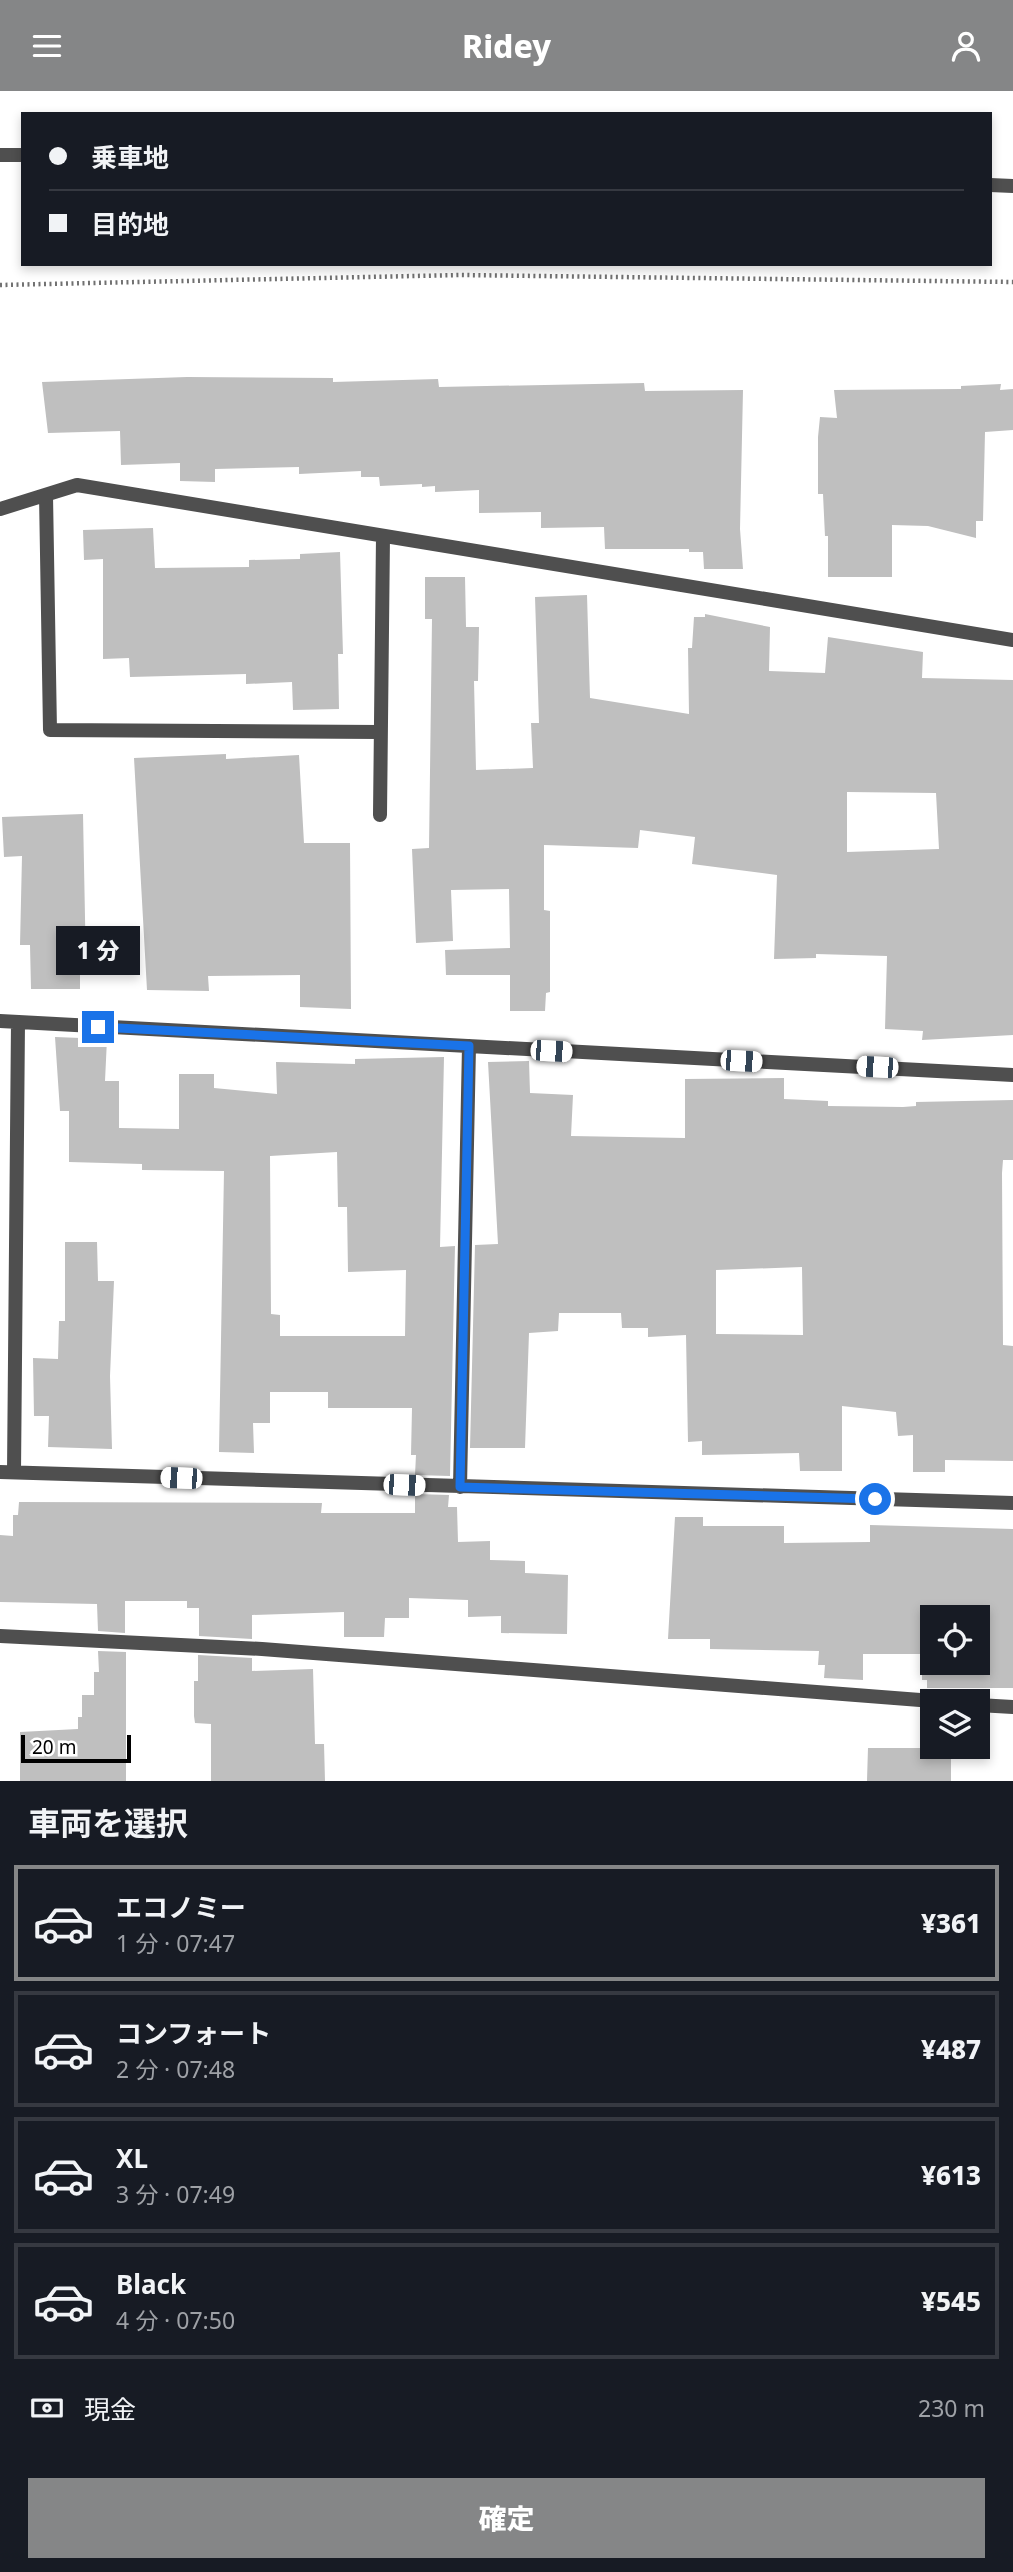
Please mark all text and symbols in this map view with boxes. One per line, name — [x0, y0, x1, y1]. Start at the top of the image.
text: Ridey — [462, 24, 551, 67]
icon: menu — [28, 27, 66, 65]
icon: person — [947, 27, 985, 65]
text: 乗車地 — [91, 139, 169, 175]
text: 目的地 — [91, 206, 169, 242]
callout: 1 分 — [56, 925, 140, 975]
text: 1 分 — [77, 934, 119, 966]
route end — [82, 1011, 114, 1043]
car — [530, 1039, 573, 1063]
car — [720, 1049, 763, 1073]
car — [856, 1055, 899, 1079]
car — [160, 1467, 203, 1489]
car — [383, 1474, 426, 1496]
route start — [859, 1483, 891, 1515]
map controls — [920, 1605, 990, 1759]
button: locate — [920, 1605, 990, 1675]
button: layers — [920, 1689, 990, 1759]
scale bar — [21, 1732, 131, 1764]
text: 20 m — [32, 1734, 76, 1760]
text: 車両を選択 — [28, 1801, 188, 1844]
text: エコノミー — [116, 1889, 246, 1925]
icon: car — [32, 1892, 95, 1955]
text: ¥361 — [921, 1905, 981, 1941]
text: 1 分 · 07:47 — [116, 1927, 235, 1959]
text: コンフォート — [116, 2015, 271, 2051]
icon: car — [32, 2018, 95, 2081]
text: ¥487 — [921, 2031, 981, 2067]
text: 2 分 · 07:48 — [116, 2053, 235, 2085]
text: XL — [116, 2140, 148, 2176]
icon: car — [32, 2144, 95, 2207]
text: ¥613 — [921, 2157, 981, 2193]
text: 3 分 · 07:49 — [116, 2178, 235, 2210]
text: Black — [116, 2266, 186, 2302]
icon: car — [32, 2270, 95, 2333]
text: ¥545 — [921, 2283, 981, 2319]
text: 4 分 · 07:50 — [116, 2304, 235, 2336]
icon: cash — [28, 2389, 66, 2427]
text: 現金 — [84, 2391, 136, 2427]
text: 230 m — [918, 2392, 985, 2424]
button: 確定 — [28, 2478, 985, 2558]

